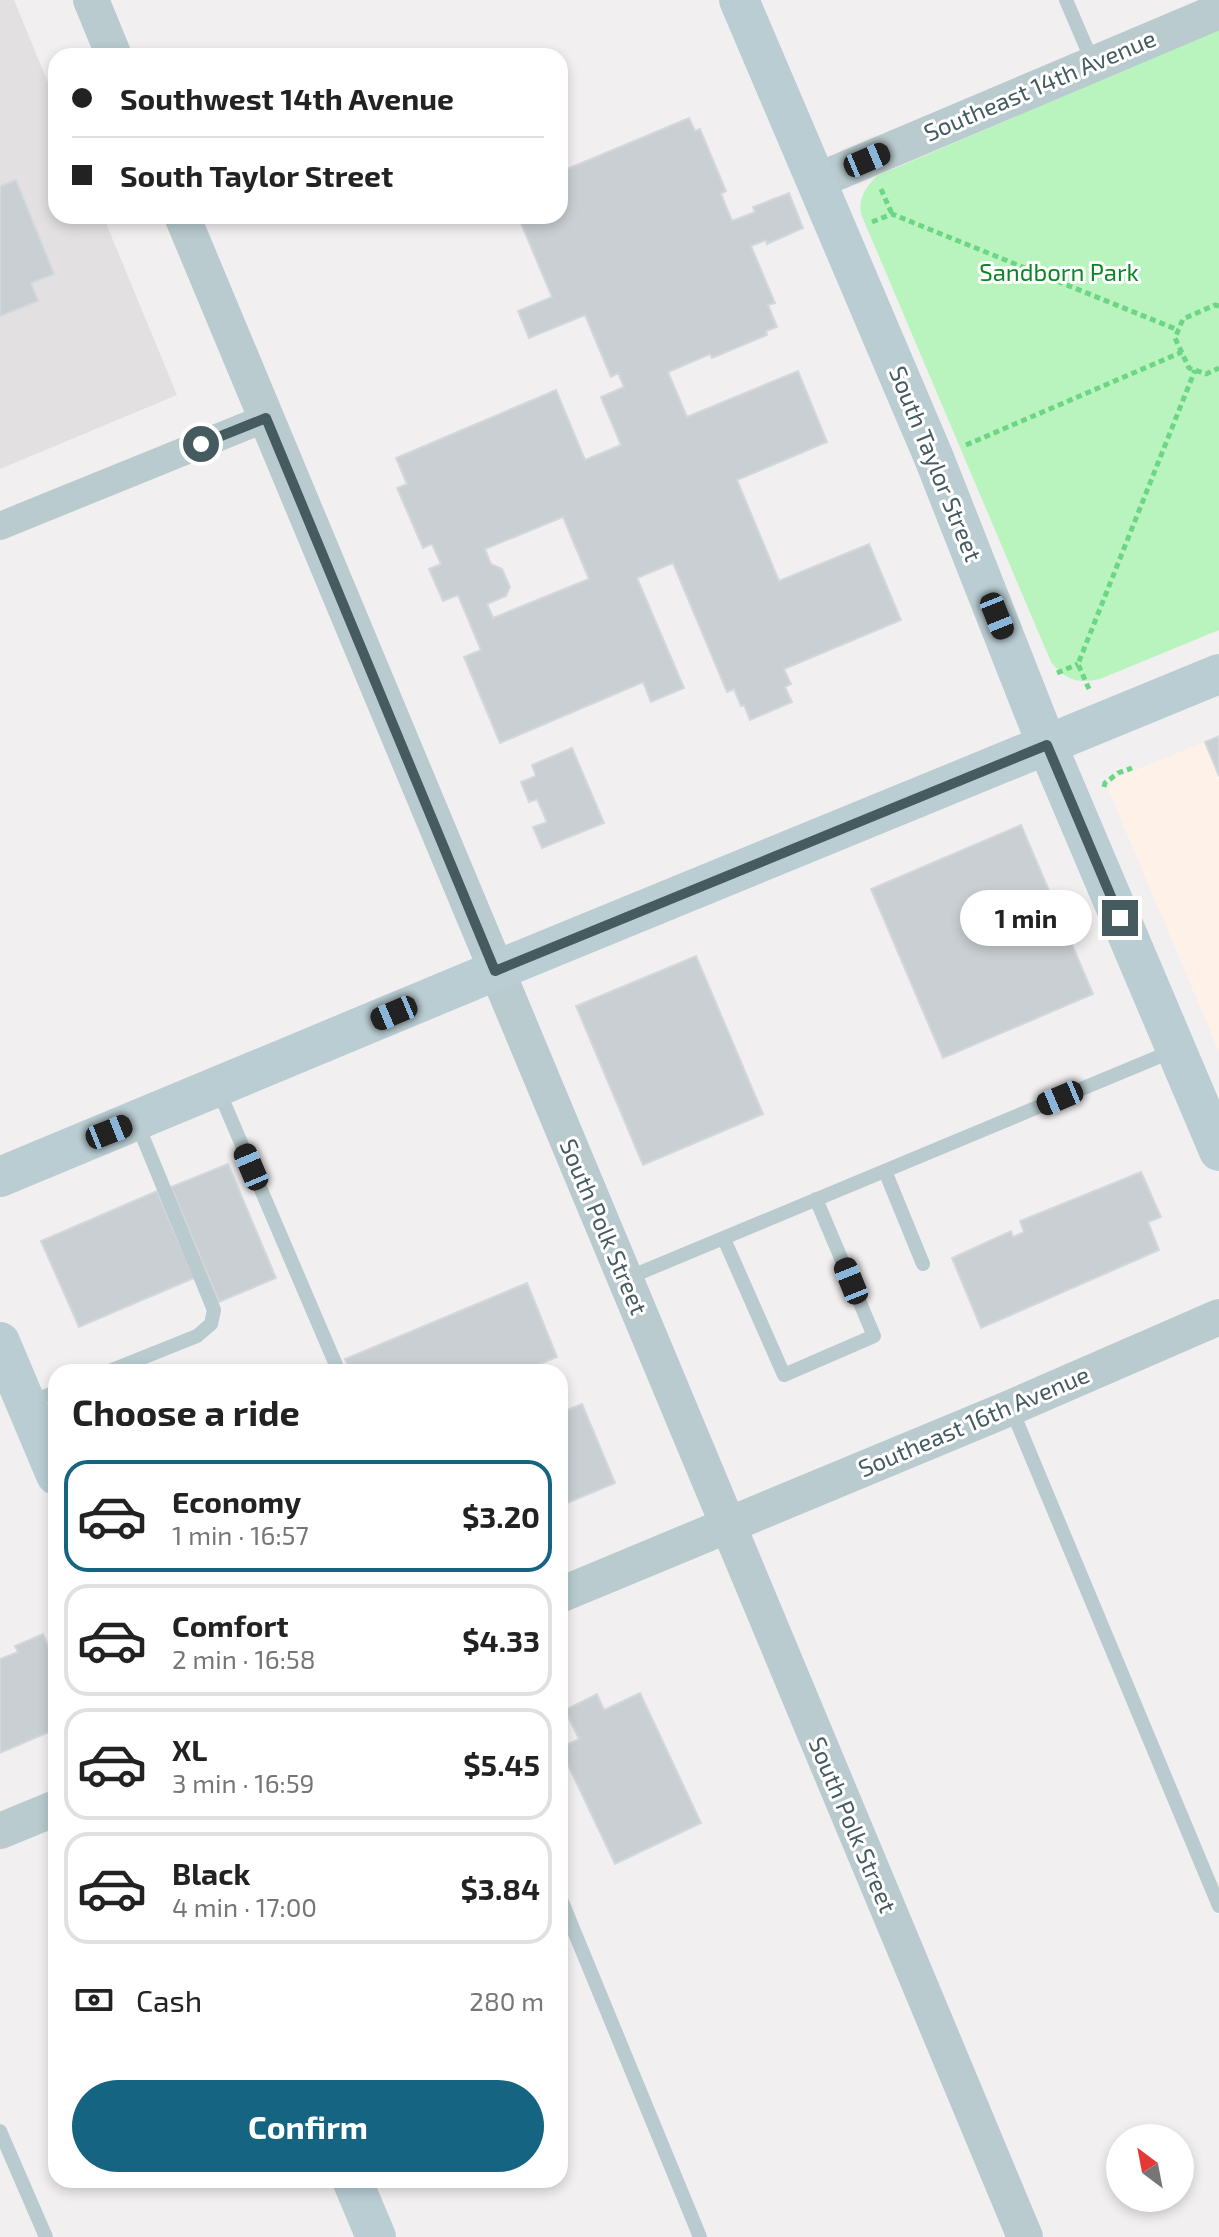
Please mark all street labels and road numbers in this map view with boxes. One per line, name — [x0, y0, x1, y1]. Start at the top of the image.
street label: Southeast 14th Avenue — [919, 23, 1160, 147]
street label: South Taylor Street — [884, 362, 989, 565]
street label: South Polk Street — [554, 1134, 654, 1319]
street label: Southeast 16th Avenue — [854, 1359, 1093, 1482]
street label: South Polk Street — [803, 1732, 903, 1917]

